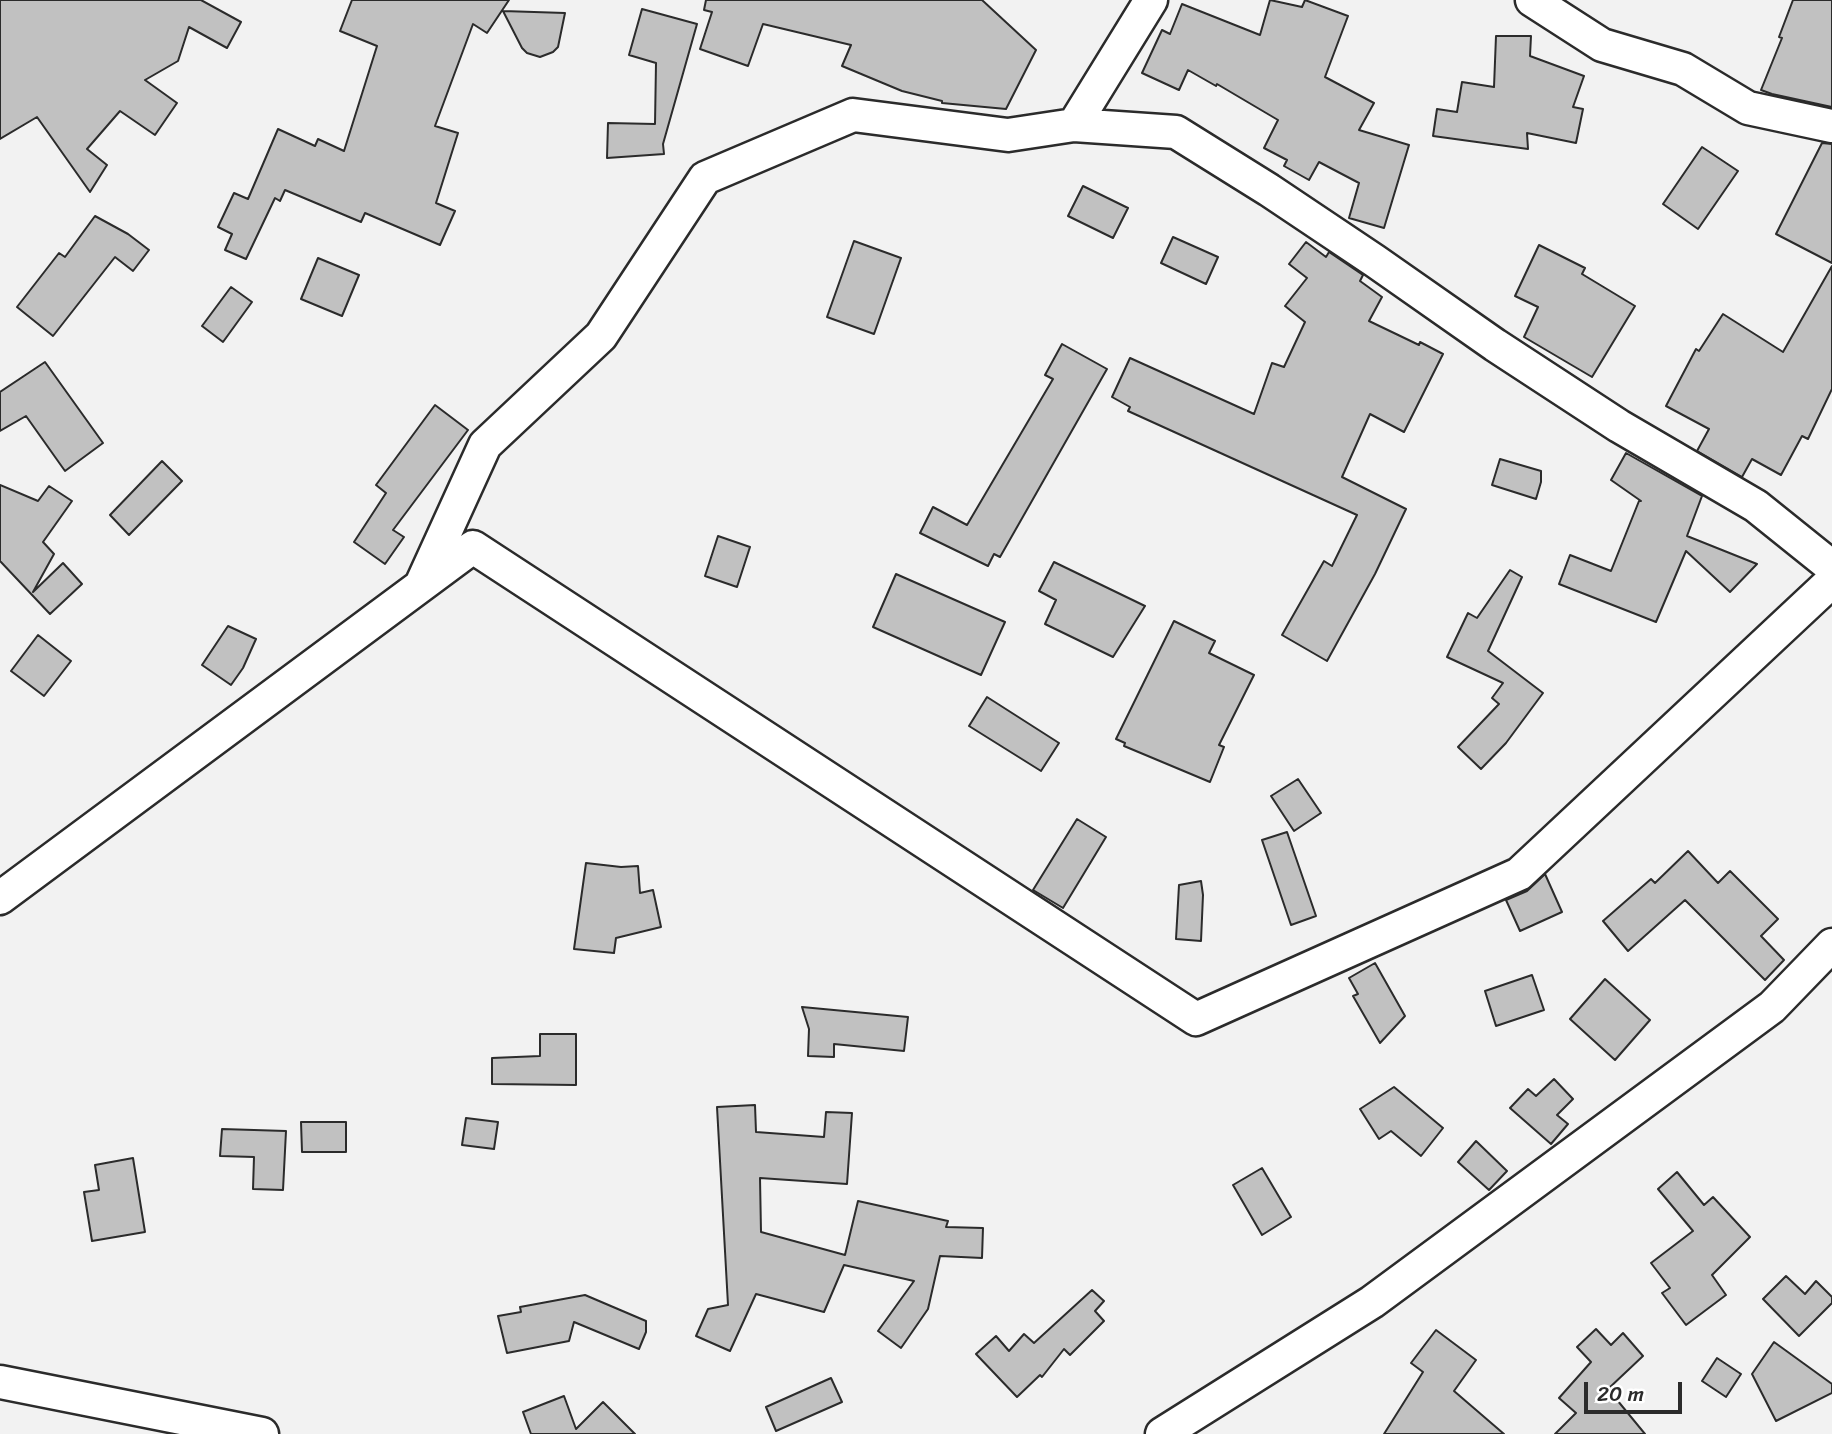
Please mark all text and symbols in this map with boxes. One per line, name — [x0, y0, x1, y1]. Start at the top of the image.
scale bar — [1587, 1368, 1685, 1412]
text: 20 m — [1597, 1375, 1644, 1413]

